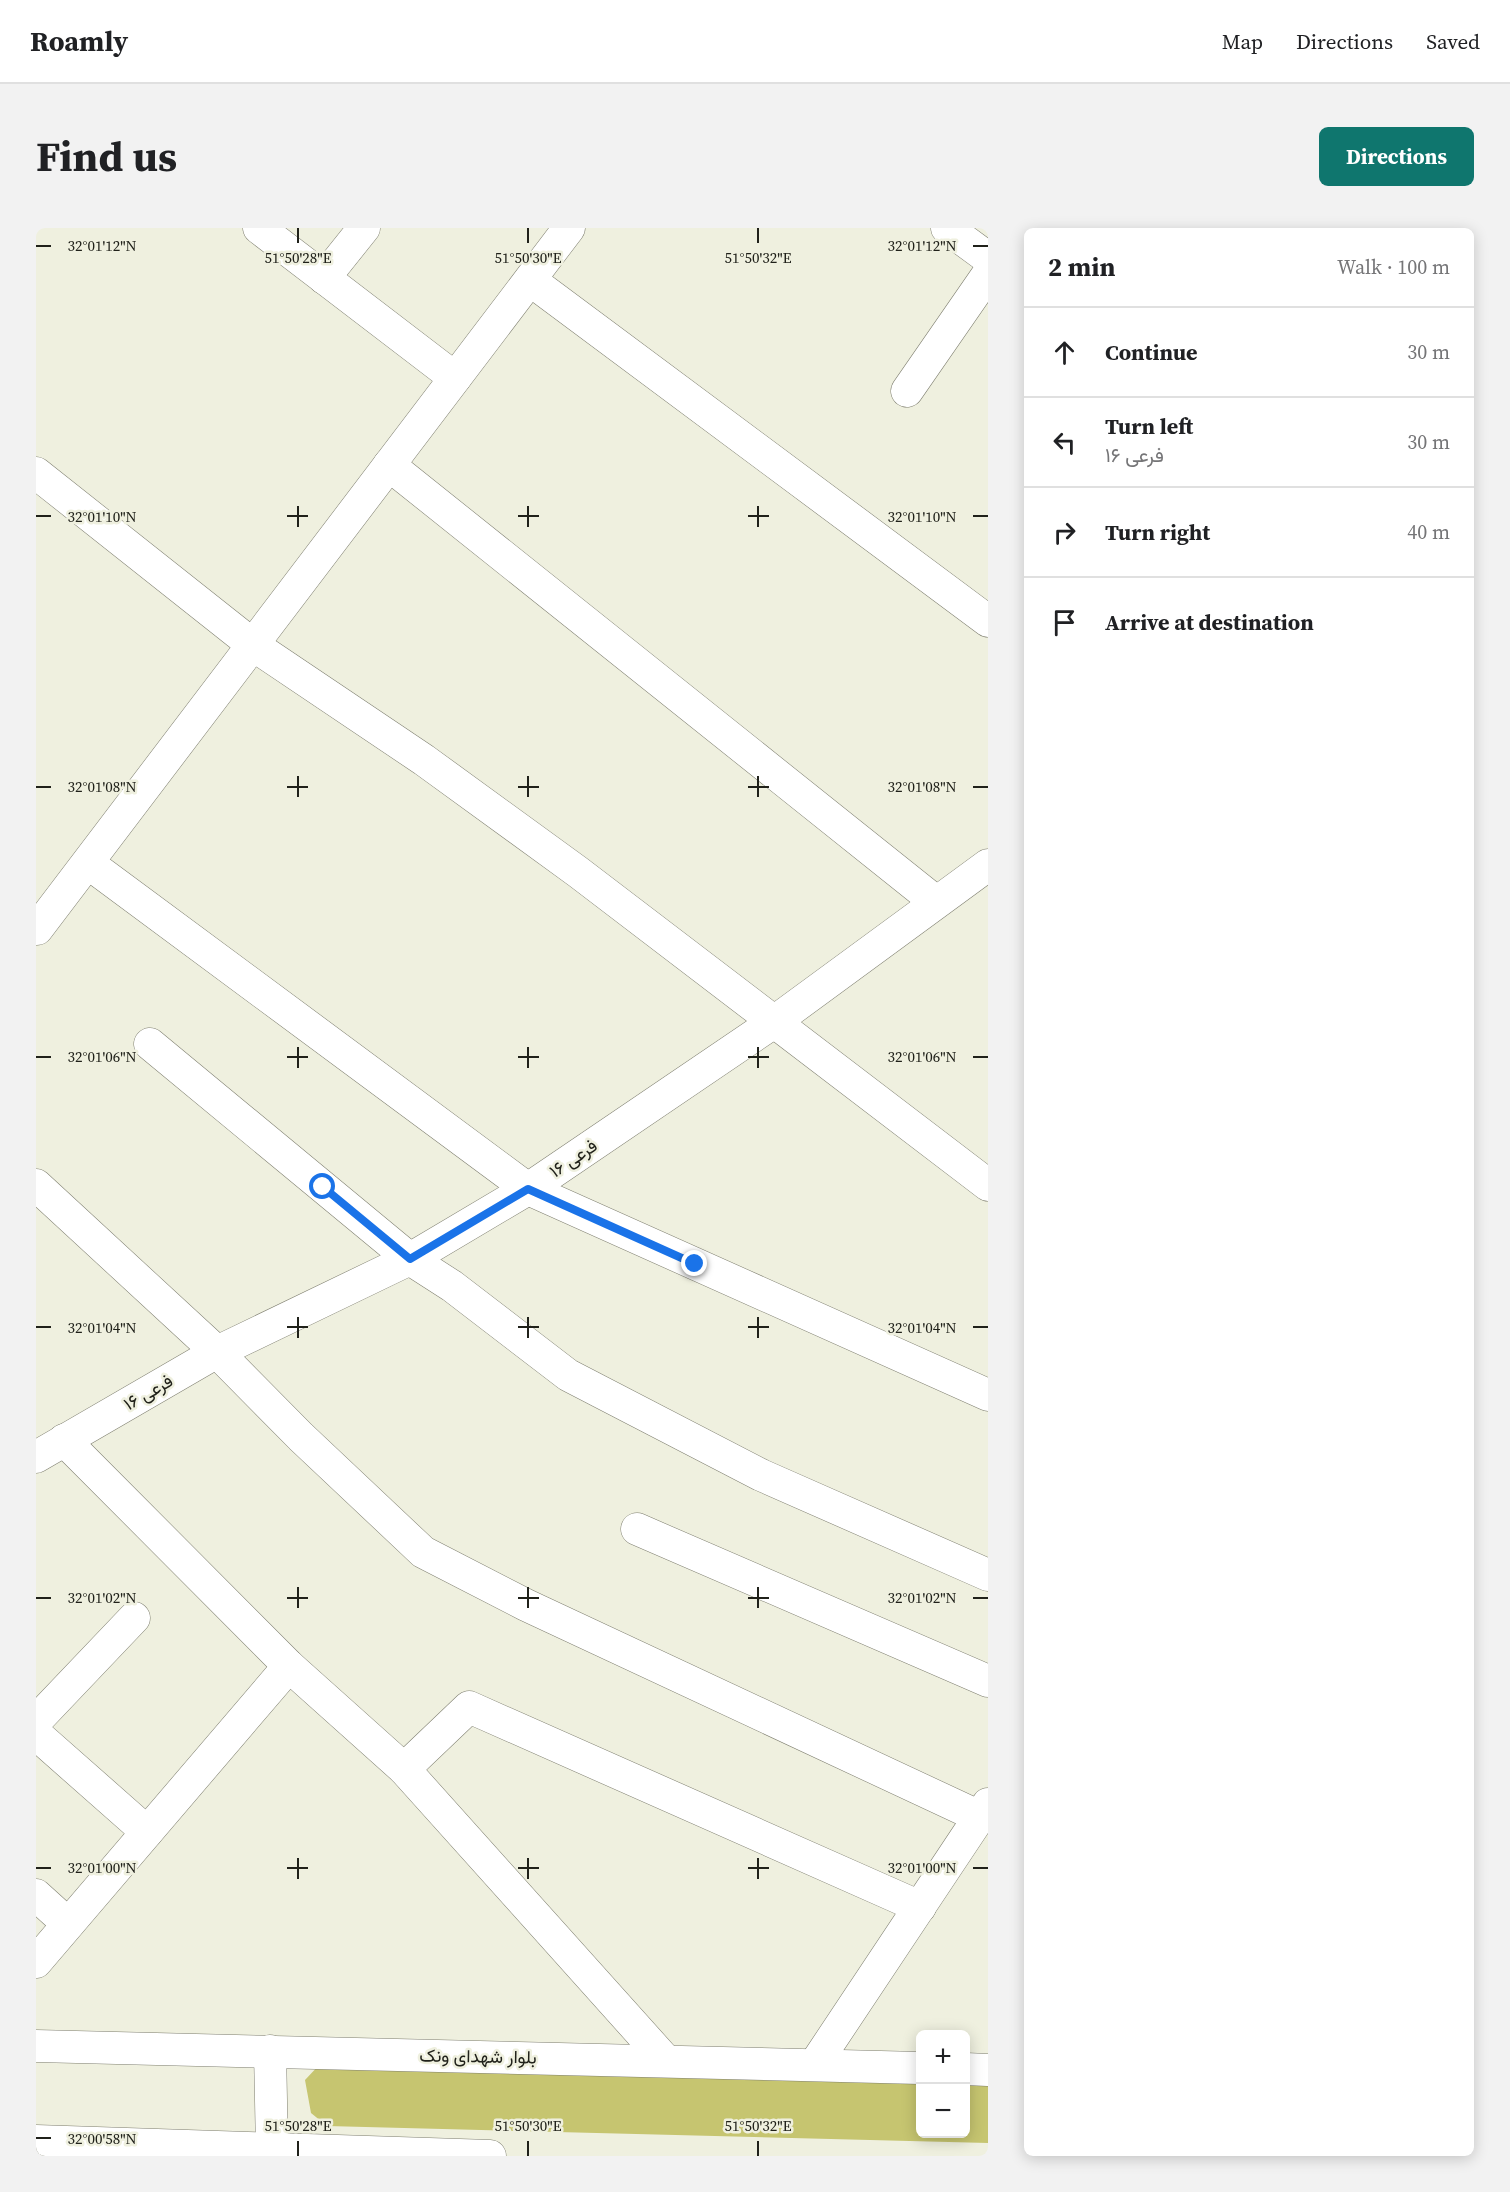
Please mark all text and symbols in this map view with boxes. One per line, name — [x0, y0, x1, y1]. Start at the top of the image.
text: Roamly — [30, 22, 128, 60]
text: Map — [1222, 27, 1263, 56]
text: Directions — [1296, 27, 1393, 56]
text: Saved — [1426, 27, 1480, 56]
text: Find us — [36, 127, 177, 185]
button: Directions — [1319, 127, 1474, 186]
text: 32°01'12"N — [67, 235, 137, 256]
text: 32°01'12"N — [887, 235, 957, 256]
text: 51°50'28"E — [264, 247, 332, 268]
text: 51°50'30"E — [494, 247, 562, 268]
text: 51°50'32"E — [724, 247, 792, 268]
text: 2 min — [1048, 249, 1115, 285]
text: Walk · 100 m — [1337, 253, 1450, 281]
icon: ahead — [1048, 336, 1081, 369]
text: Continue — [1105, 337, 1198, 367]
text: 30 m — [1407, 338, 1450, 366]
text: Turn left — [1105, 411, 1193, 441]
icon: left — [1048, 426, 1081, 459]
text: 30 m — [1407, 428, 1450, 456]
text: فرعی ۱۶ — [1105, 441, 1164, 469]
text: 32°01'10"N — [67, 506, 137, 527]
text: 32°01'10"N — [887, 506, 957, 527]
icon: right — [1048, 516, 1081, 549]
text: Turn right — [1105, 517, 1210, 547]
text: 40 m — [1407, 518, 1450, 546]
icon: arrive — [1048, 606, 1081, 639]
text: Arrive at destination — [1105, 607, 1314, 637]
text: 32°01'08"N — [67, 776, 137, 797]
text: 32°01'08"N — [887, 776, 957, 797]
text: 32°01'06"N — [67, 1046, 137, 1067]
text: 32°01'06"N — [887, 1046, 957, 1067]
street label: فرعی ۱۶ — [544, 1133, 602, 1183]
route start — [309, 1173, 335, 1199]
route end — [681, 1250, 707, 1276]
text: 32°01'04"N — [67, 1317, 137, 1338]
text: 32°01'04"N — [887, 1317, 957, 1338]
street label: فرعی ۱۶ — [119, 1368, 177, 1416]
text: 32°01'02"N — [67, 1587, 137, 1608]
text: 32°01'02"N — [887, 1587, 957, 1608]
text: 32°01'00"N — [67, 1857, 137, 1878]
text: 32°01'00"N — [887, 1857, 957, 1878]
map controls — [916, 2030, 970, 2138]
button: + — [916, 2030, 970, 2084]
street label: بلوار شهدای ونک — [419, 2042, 537, 2070]
button: − — [916, 2084, 970, 2138]
text: 51°50'28"E — [264, 2115, 332, 2136]
text: 51°50'30"E — [494, 2115, 562, 2136]
text: 51°50'32"E — [724, 2115, 792, 2136]
text: 32°00'58"N — [67, 2128, 137, 2149]

